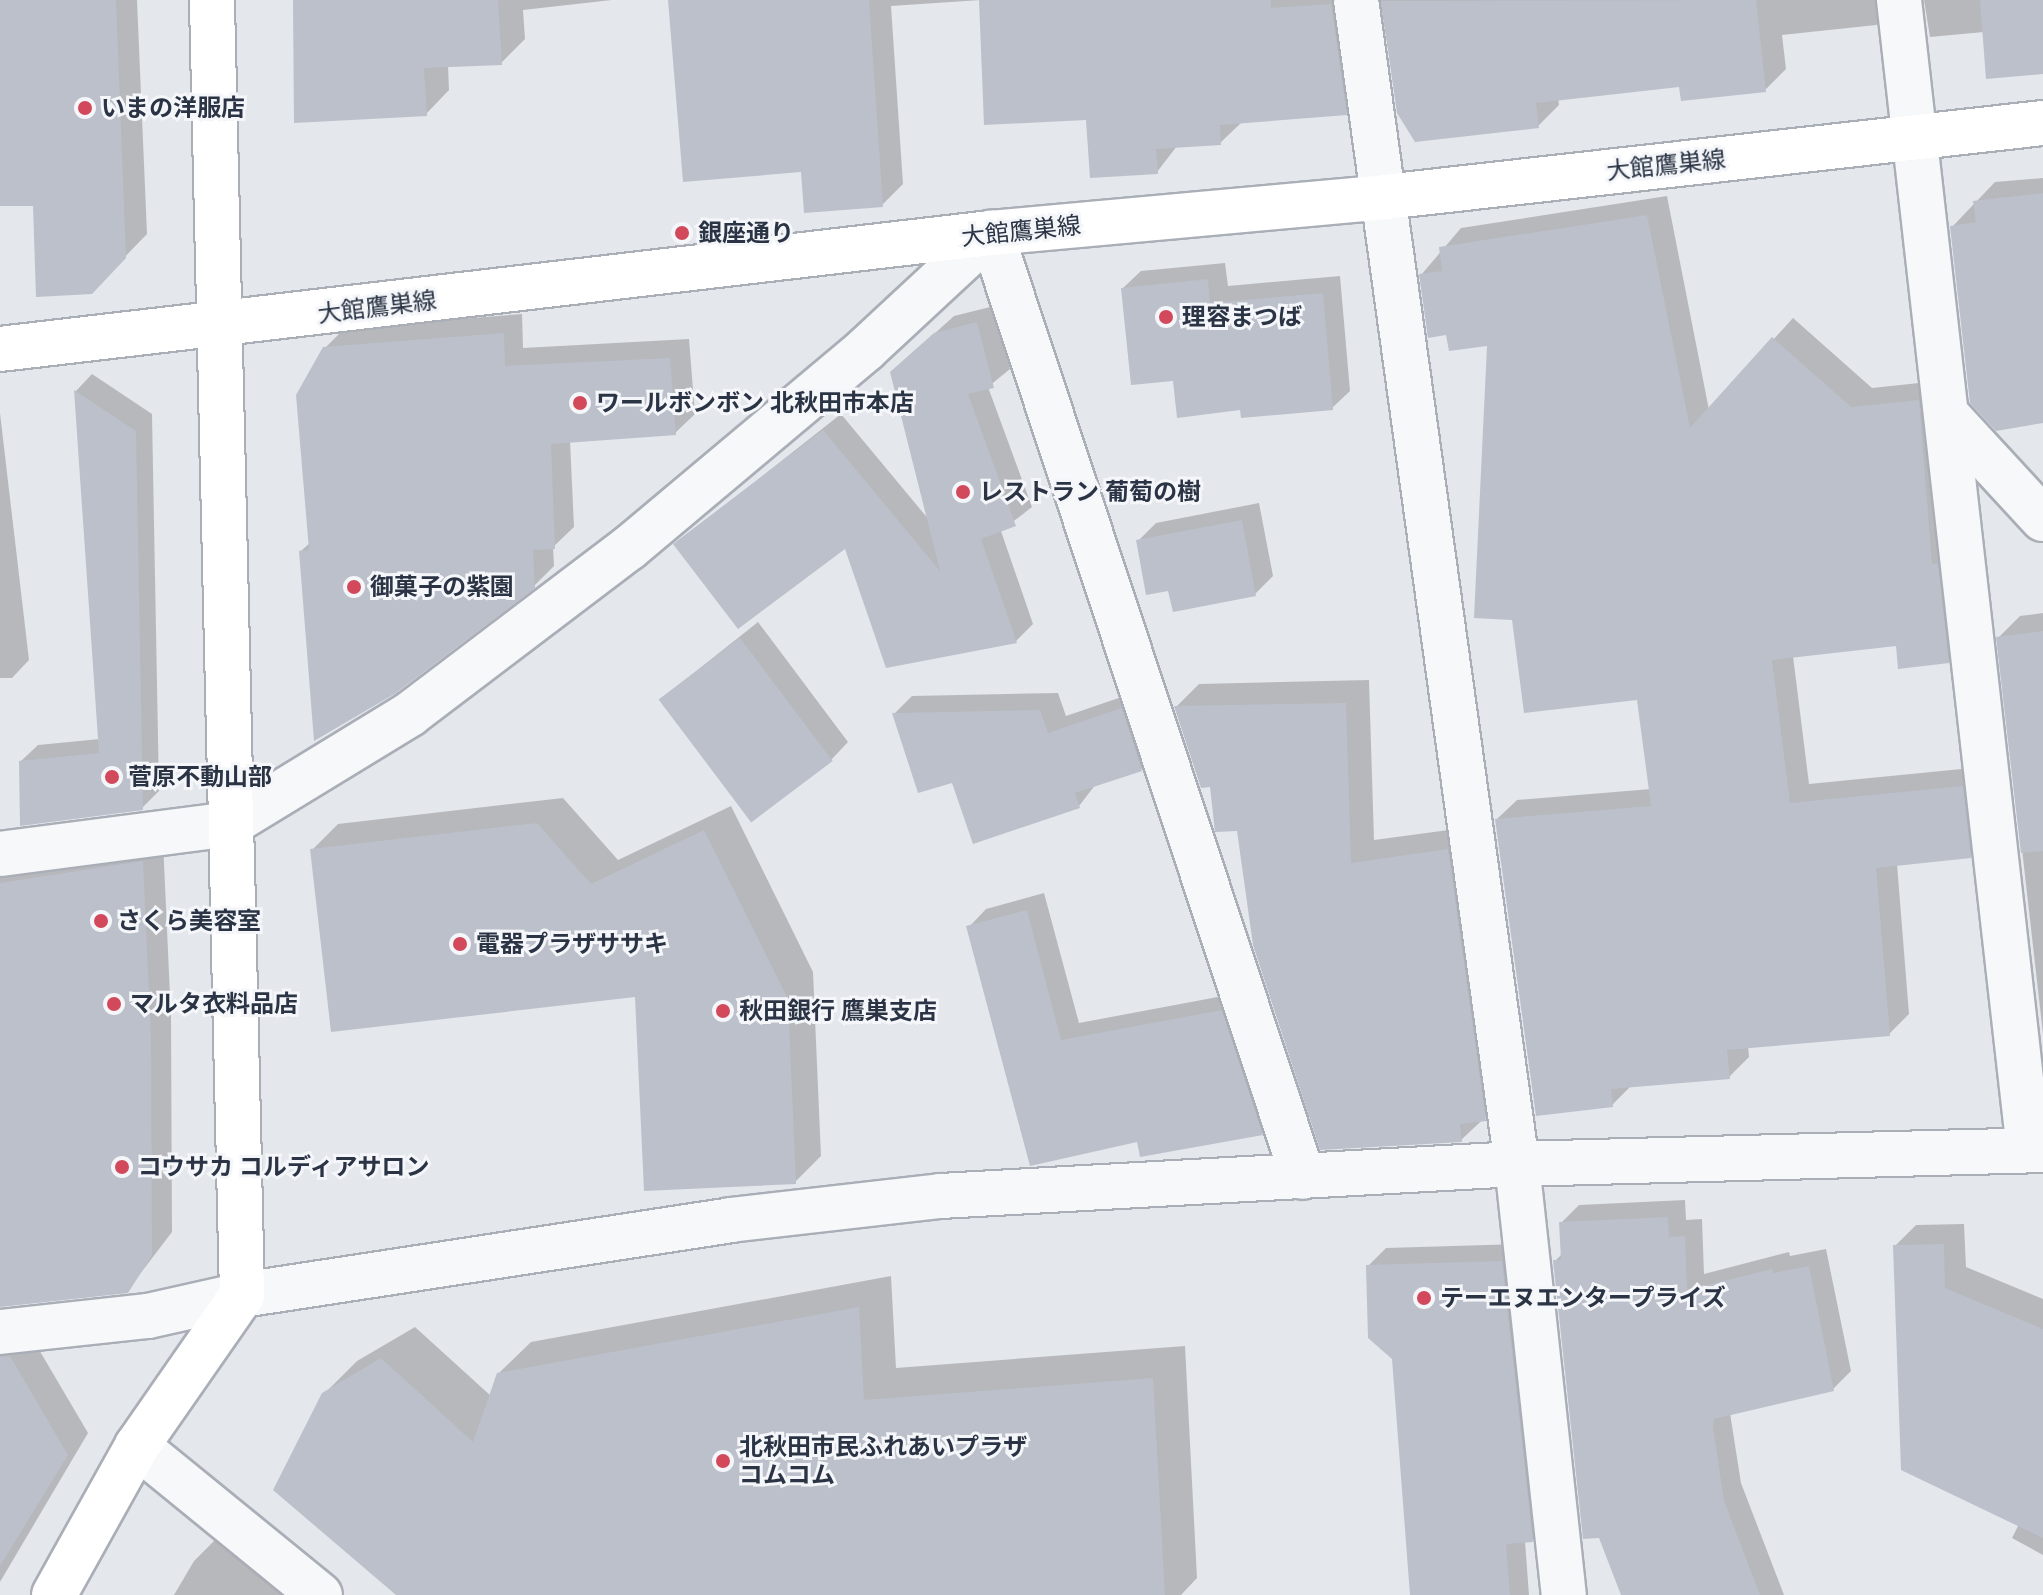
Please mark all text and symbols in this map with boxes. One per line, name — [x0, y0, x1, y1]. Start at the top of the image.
place label: いまの洋服店 — [101, 94, 245, 122]
marker: いまの洋服店 — [76, 99, 94, 117]
street label: 大館鷹巣線 — [1605, 144, 1727, 186]
street label: 大館鷹巣線 — [960, 210, 1082, 252]
place label: 銀座通り — [698, 219, 794, 247]
marker: 銀座通り — [673, 224, 691, 242]
street label: 大館鷹巣線 — [316, 285, 438, 329]
place label: 理容まつば — [1182, 303, 1302, 331]
marker: 理容まつば — [1157, 308, 1175, 326]
place label: ワールボンボン 北秋田市本店 — [596, 389, 914, 417]
marker: ワールボンボン 北秋田市本店 — [571, 394, 589, 412]
place label: レストラン 葡萄の樹 — [979, 478, 1201, 506]
marker: レストラン 葡萄の樹 — [954, 483, 972, 501]
place label: 御菓子の紫園 — [370, 573, 514, 601]
marker: 御菓子の紫園 — [345, 578, 363, 596]
place label: 菅原不動山部 — [128, 763, 272, 791]
marker: 菅原不動山部 — [103, 768, 121, 786]
place label: さくら美容室 — [117, 907, 261, 935]
marker: さくら美容室 — [92, 912, 110, 930]
place label: 電器プラザササキ — [476, 930, 668, 958]
marker: 電器プラザササキ — [451, 935, 469, 953]
place label: マルタ衣料品店 — [130, 990, 298, 1018]
marker: マルタ衣料品店 — [105, 995, 123, 1013]
place label: 秋田銀行 鷹巣支店 — [739, 997, 937, 1025]
marker: 秋田銀行 鷹巣支店 — [714, 1002, 732, 1020]
place label: コウサカ コルディアサロン — [138, 1153, 432, 1181]
marker: コウサカ コルディアサロン — [113, 1158, 131, 1176]
place label: テーエヌエンタープライズ — [1440, 1284, 1728, 1312]
marker: テーエヌエンタープライズ — [1415, 1289, 1433, 1307]
place label: 北秋田市民ふれあいプラザ コムコム — [739, 1433, 1027, 1489]
marker: 北秋田市民ふれあいプラザ コムコム — [714, 1452, 732, 1470]

